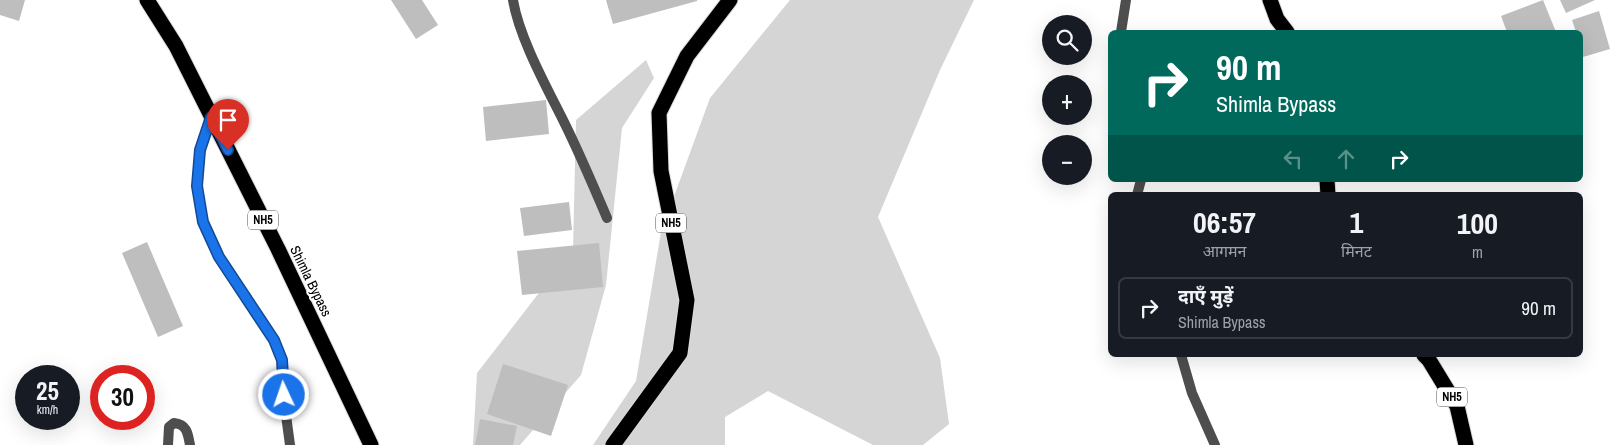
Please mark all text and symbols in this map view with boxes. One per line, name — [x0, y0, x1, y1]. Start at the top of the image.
map controls — [1042, 15, 1092, 185]
button: search — [1042, 15, 1092, 65]
text: 90 m — [1216, 44, 1281, 91]
icon: right — [1133, 50, 1198, 115]
button: + — [1042, 75, 1092, 125]
text: Shimla Bypass — [1216, 89, 1336, 119]
pin — [207, 99, 249, 150]
icon: arrive — [214, 106, 242, 134]
button: − — [1042, 135, 1092, 185]
icon: left — [1279, 145, 1307, 173]
icon: ahead — [1332, 145, 1360, 173]
icon: right — [1385, 145, 1413, 173]
text: 06:57 — [1193, 202, 1256, 242]
text: 1 — [1350, 202, 1363, 242]
text: 100 — [1457, 203, 1498, 243]
road number: NH5 — [248, 210, 278, 230]
road number: NH5 — [656, 214, 686, 232]
text: आगमन — [1203, 240, 1246, 262]
text: मिनट — [1341, 240, 1372, 262]
text: m — [1472, 241, 1483, 263]
street label: Shimla Bypass — [286, 243, 336, 320]
text: दाएँ मुड़ें — [1178, 283, 1233, 309]
icon: right — [1135, 294, 1163, 322]
text: 90 m — [1521, 295, 1556, 321]
text: Shimla Bypass — [1178, 311, 1266, 333]
speed limit sign: 30 — [90, 365, 155, 430]
position arrow — [257, 368, 309, 420]
text: 25 — [36, 374, 59, 408]
road number: NH5 — [1437, 388, 1467, 407]
text: km/h — [37, 402, 58, 418]

